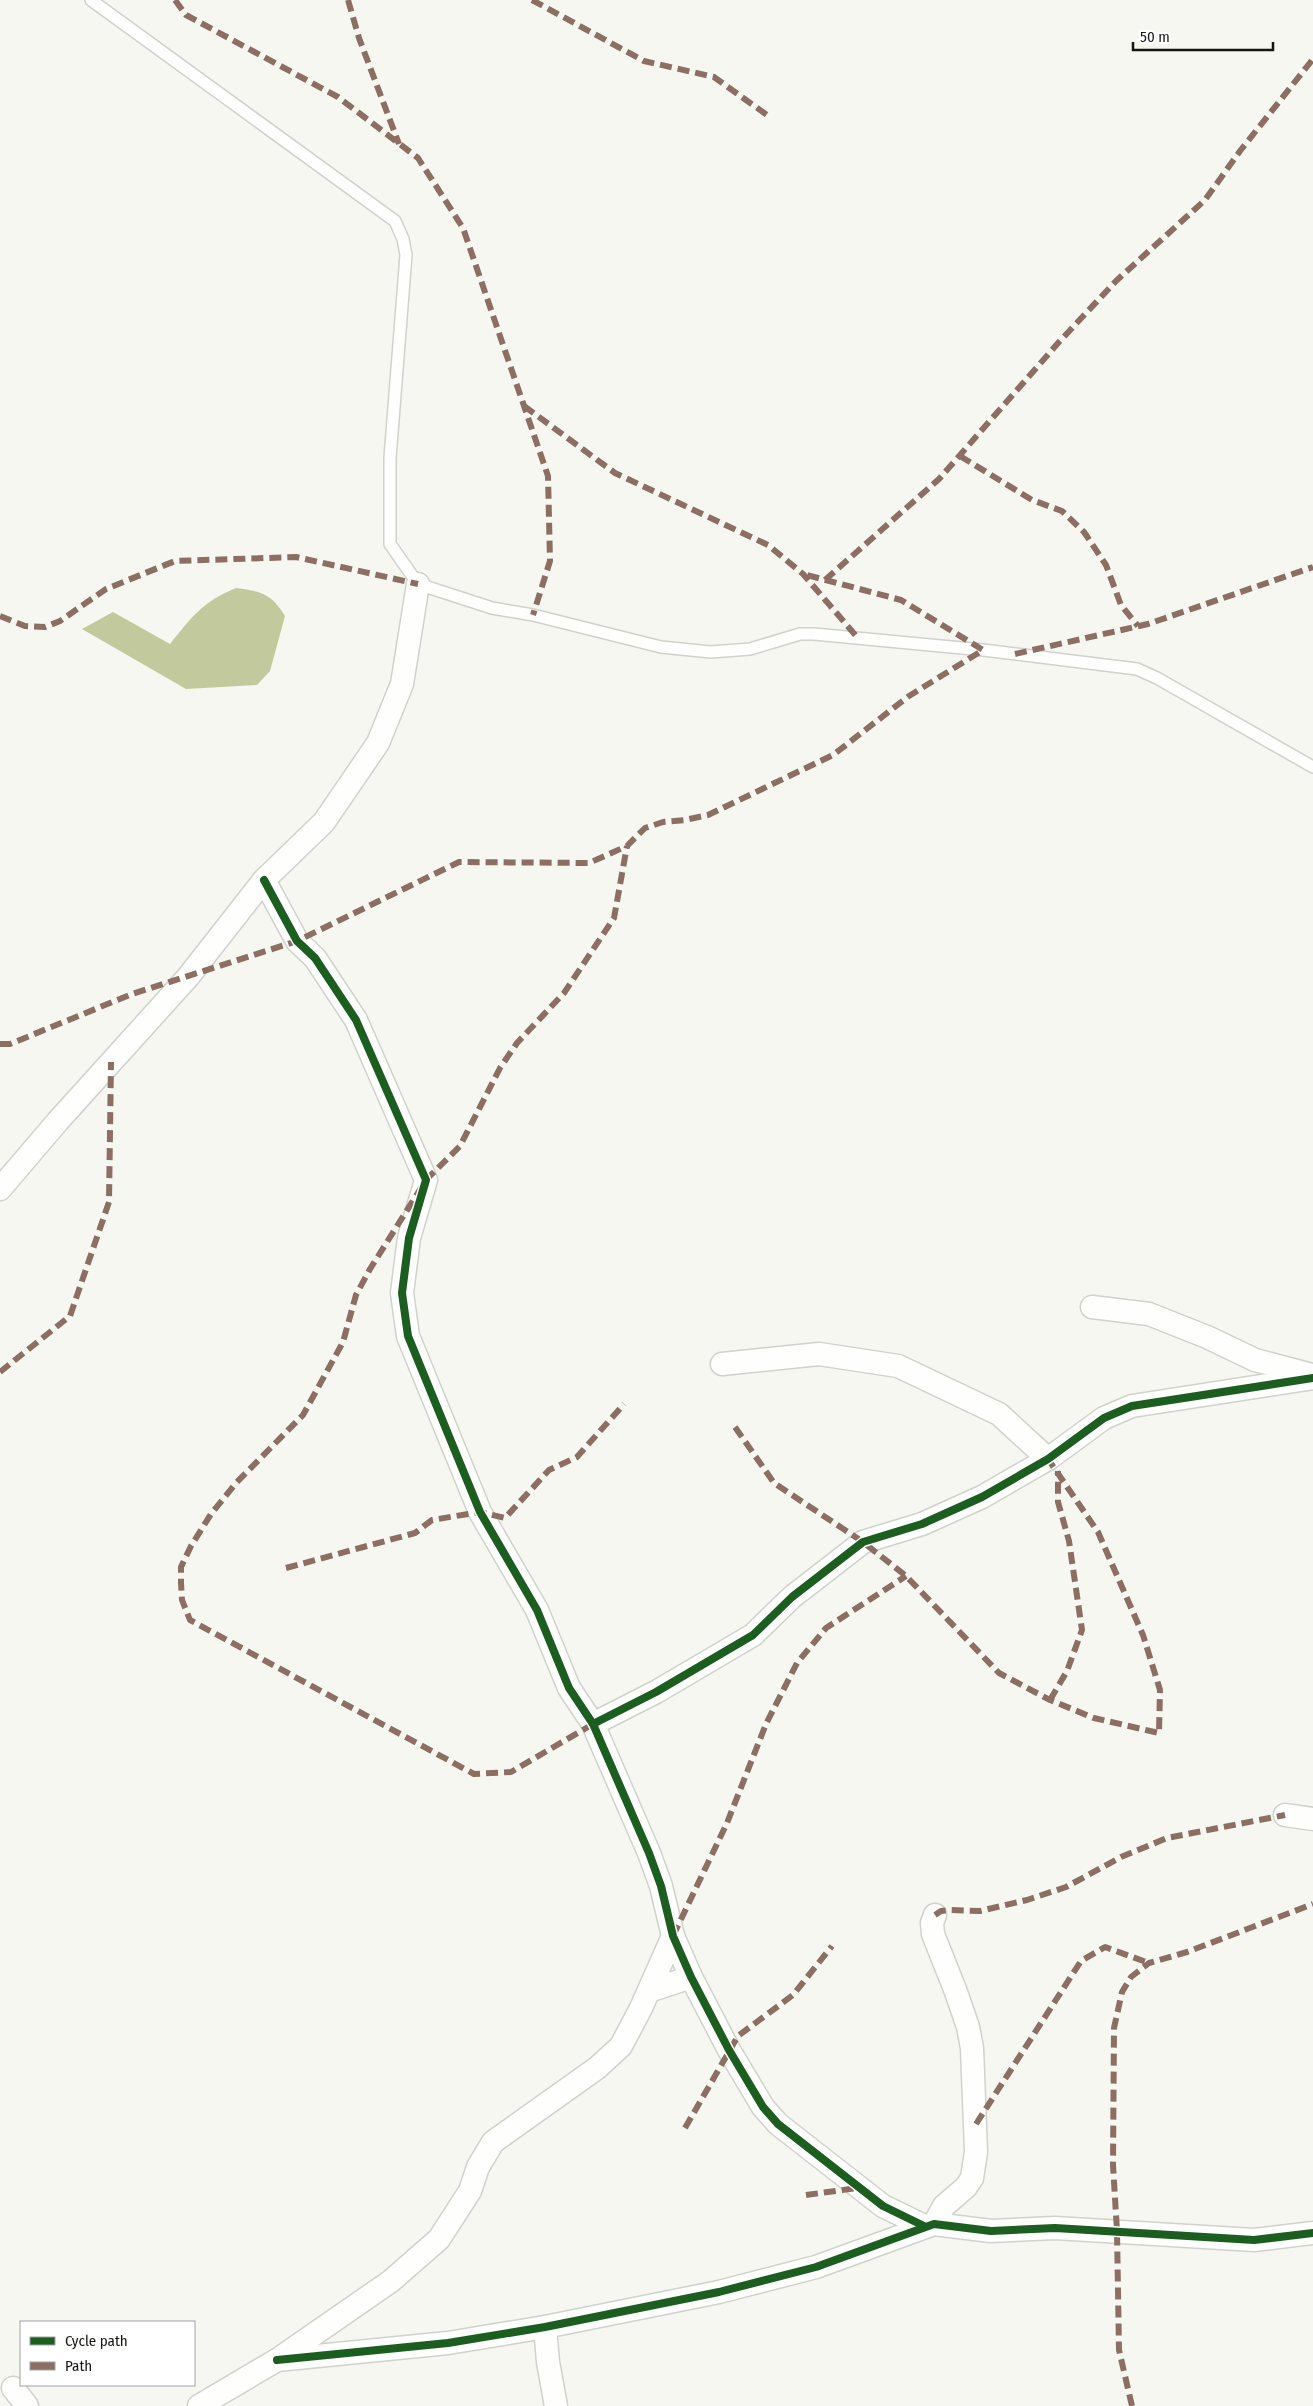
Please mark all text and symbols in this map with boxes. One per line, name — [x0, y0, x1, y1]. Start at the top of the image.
scale bar — [1133, 20, 1273, 52]
text: 50 m — [1140, 28, 1170, 46]
legend — [20, 2321, 195, 2386]
text: Cycle path — [65, 2332, 128, 2350]
text: Path — [65, 2357, 92, 2375]

